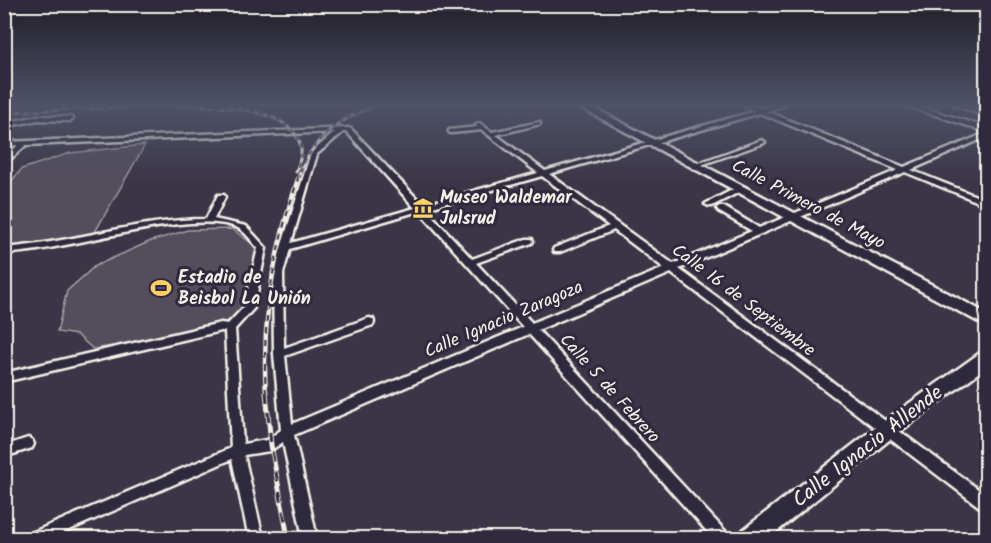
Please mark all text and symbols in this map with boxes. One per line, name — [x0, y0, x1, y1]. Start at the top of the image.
street label: Calle Primero de Mayo — [726, 152, 890, 258]
place label: Museo Waldemar Julsrud — [440, 184, 573, 234]
museum icon: Museo Waldemar Julsrud — [411, 196, 435, 220]
street label: Calle 16 de Septiembre — [665, 237, 821, 365]
place label: Estadio de Beisbol La Unión — [178, 264, 311, 314]
street label: Calle Ignacio Zaragoza — [420, 273, 588, 367]
sports icon: Estadio de Beisbol La Unión — [149, 276, 173, 300]
street label: Calle 5 de Febrero — [551, 327, 667, 451]
street label: Calle Ignacio Allende — [785, 377, 951, 517]

